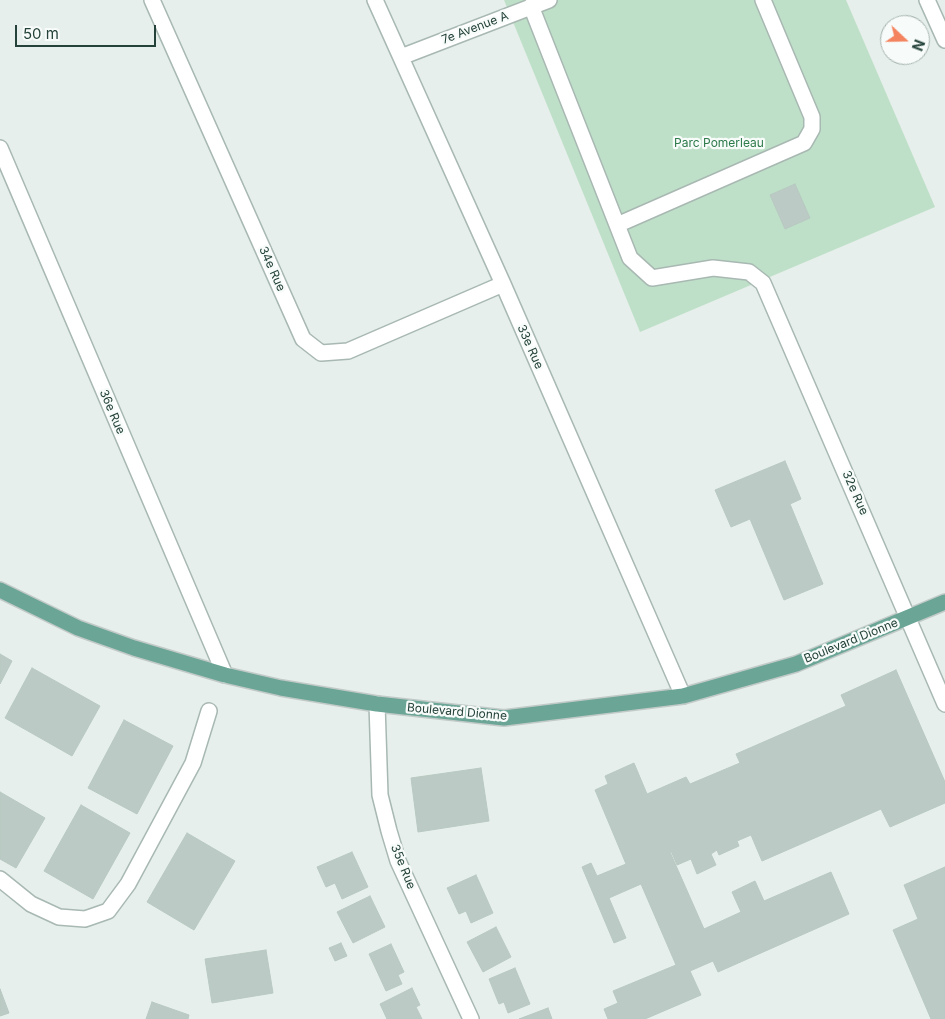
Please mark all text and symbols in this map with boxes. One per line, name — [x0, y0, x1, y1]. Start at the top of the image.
street label: 7e Avenue A — [440, 9, 510, 47]
scale bar — [18, 15, 159, 47]
north arrow — [880, 15, 930, 65]
text: 50 m — [23, 24, 59, 43]
text: N — [909, 37, 928, 53]
park label: Parc Pomerleau — [674, 136, 764, 150]
street label: 34e Rue — [256, 244, 288, 294]
street label: 33e Rue — [514, 323, 546, 371]
street label: 36e Rue — [96, 388, 128, 436]
street label: 32e Rue — [839, 469, 871, 517]
street label: Boulevard Dionne — [802, 616, 900, 666]
street label: Boulevard Dionne — [406, 700, 508, 724]
street label: 35e Rue — [388, 843, 418, 891]

